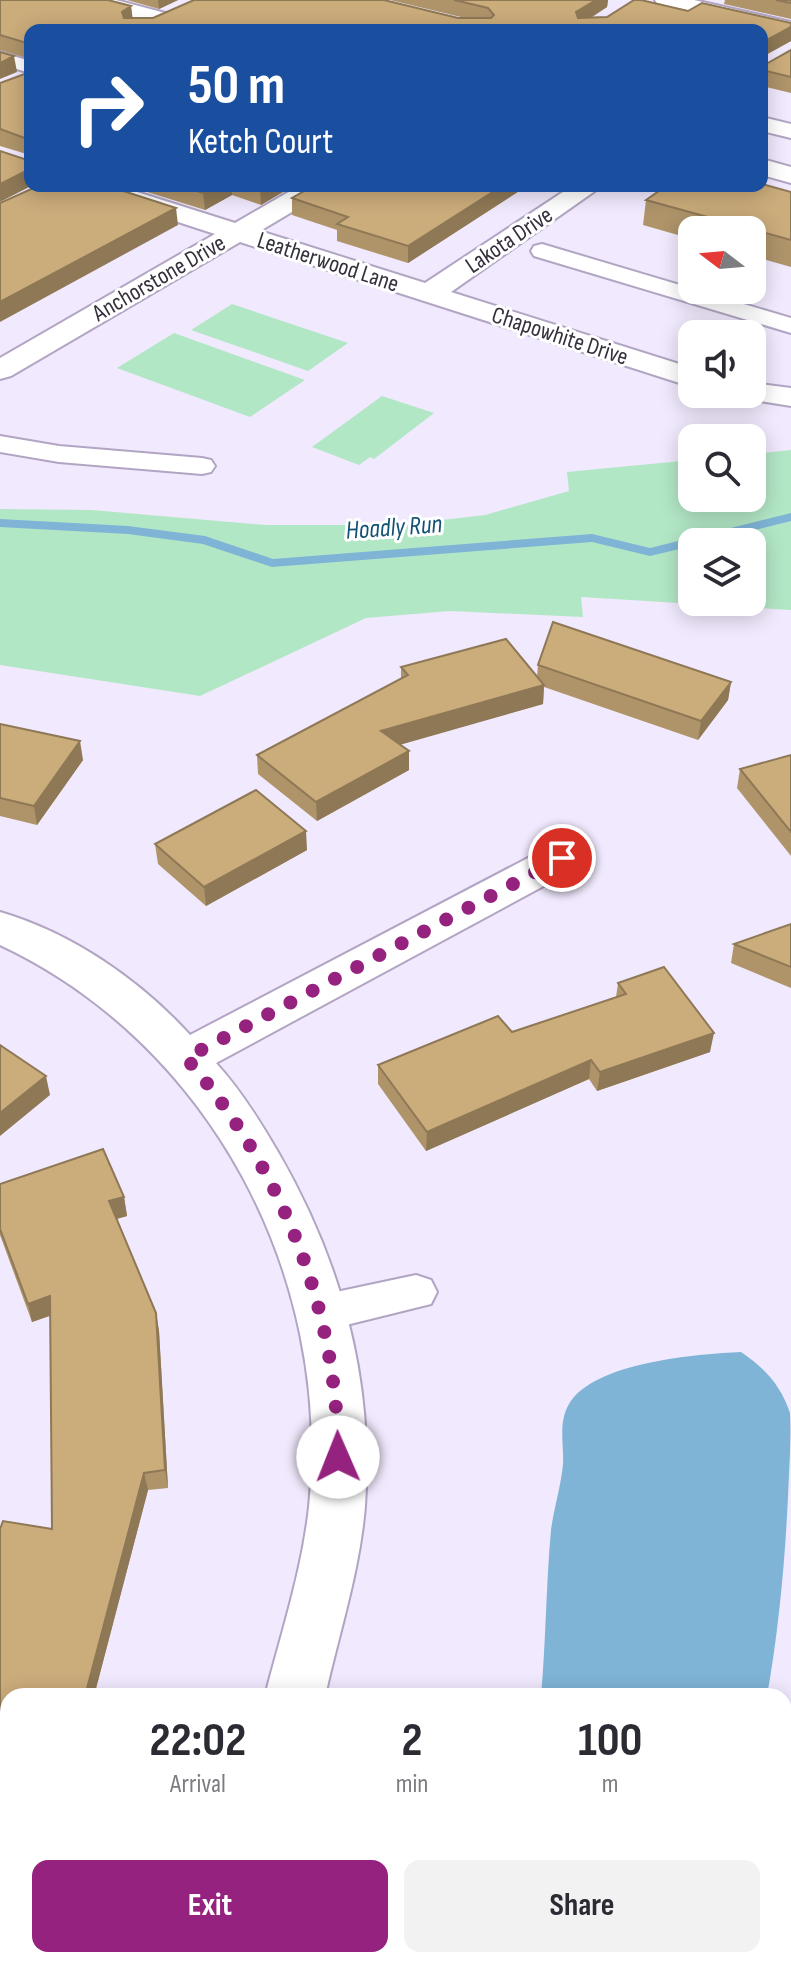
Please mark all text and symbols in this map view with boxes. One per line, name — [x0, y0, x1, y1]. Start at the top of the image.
text: 50 m — [188, 53, 285, 120]
icon: right — [56, 56, 160, 160]
text: Ketch Court — [188, 121, 333, 164]
street label: Lakota Drive — [460, 200, 558, 280]
north arrow — [678, 216, 766, 304]
map controls — [678, 216, 766, 616]
street label: Leatherwood Lane — [254, 225, 402, 299]
street label: Anchorstone Drive — [86, 228, 231, 328]
street label: Chapowhite Drive — [488, 300, 632, 372]
button: sound — [678, 320, 766, 408]
button: search — [678, 424, 766, 512]
water label: Hoadly Run — [345, 509, 443, 547]
button: layers — [678, 528, 766, 616]
pin — [528, 824, 596, 892]
icon: arrive — [540, 836, 584, 880]
position arrow — [296, 1415, 380, 1499]
text: 22:02 — [150, 1712, 246, 1769]
text: 2 — [402, 1712, 423, 1769]
text: 100 — [578, 1712, 642, 1769]
text: Arrival — [170, 1769, 226, 1800]
text: min — [396, 1769, 428, 1800]
text: m — [602, 1769, 619, 1800]
button: Exit — [32, 1860, 388, 1952]
button: Share — [404, 1860, 760, 1952]

